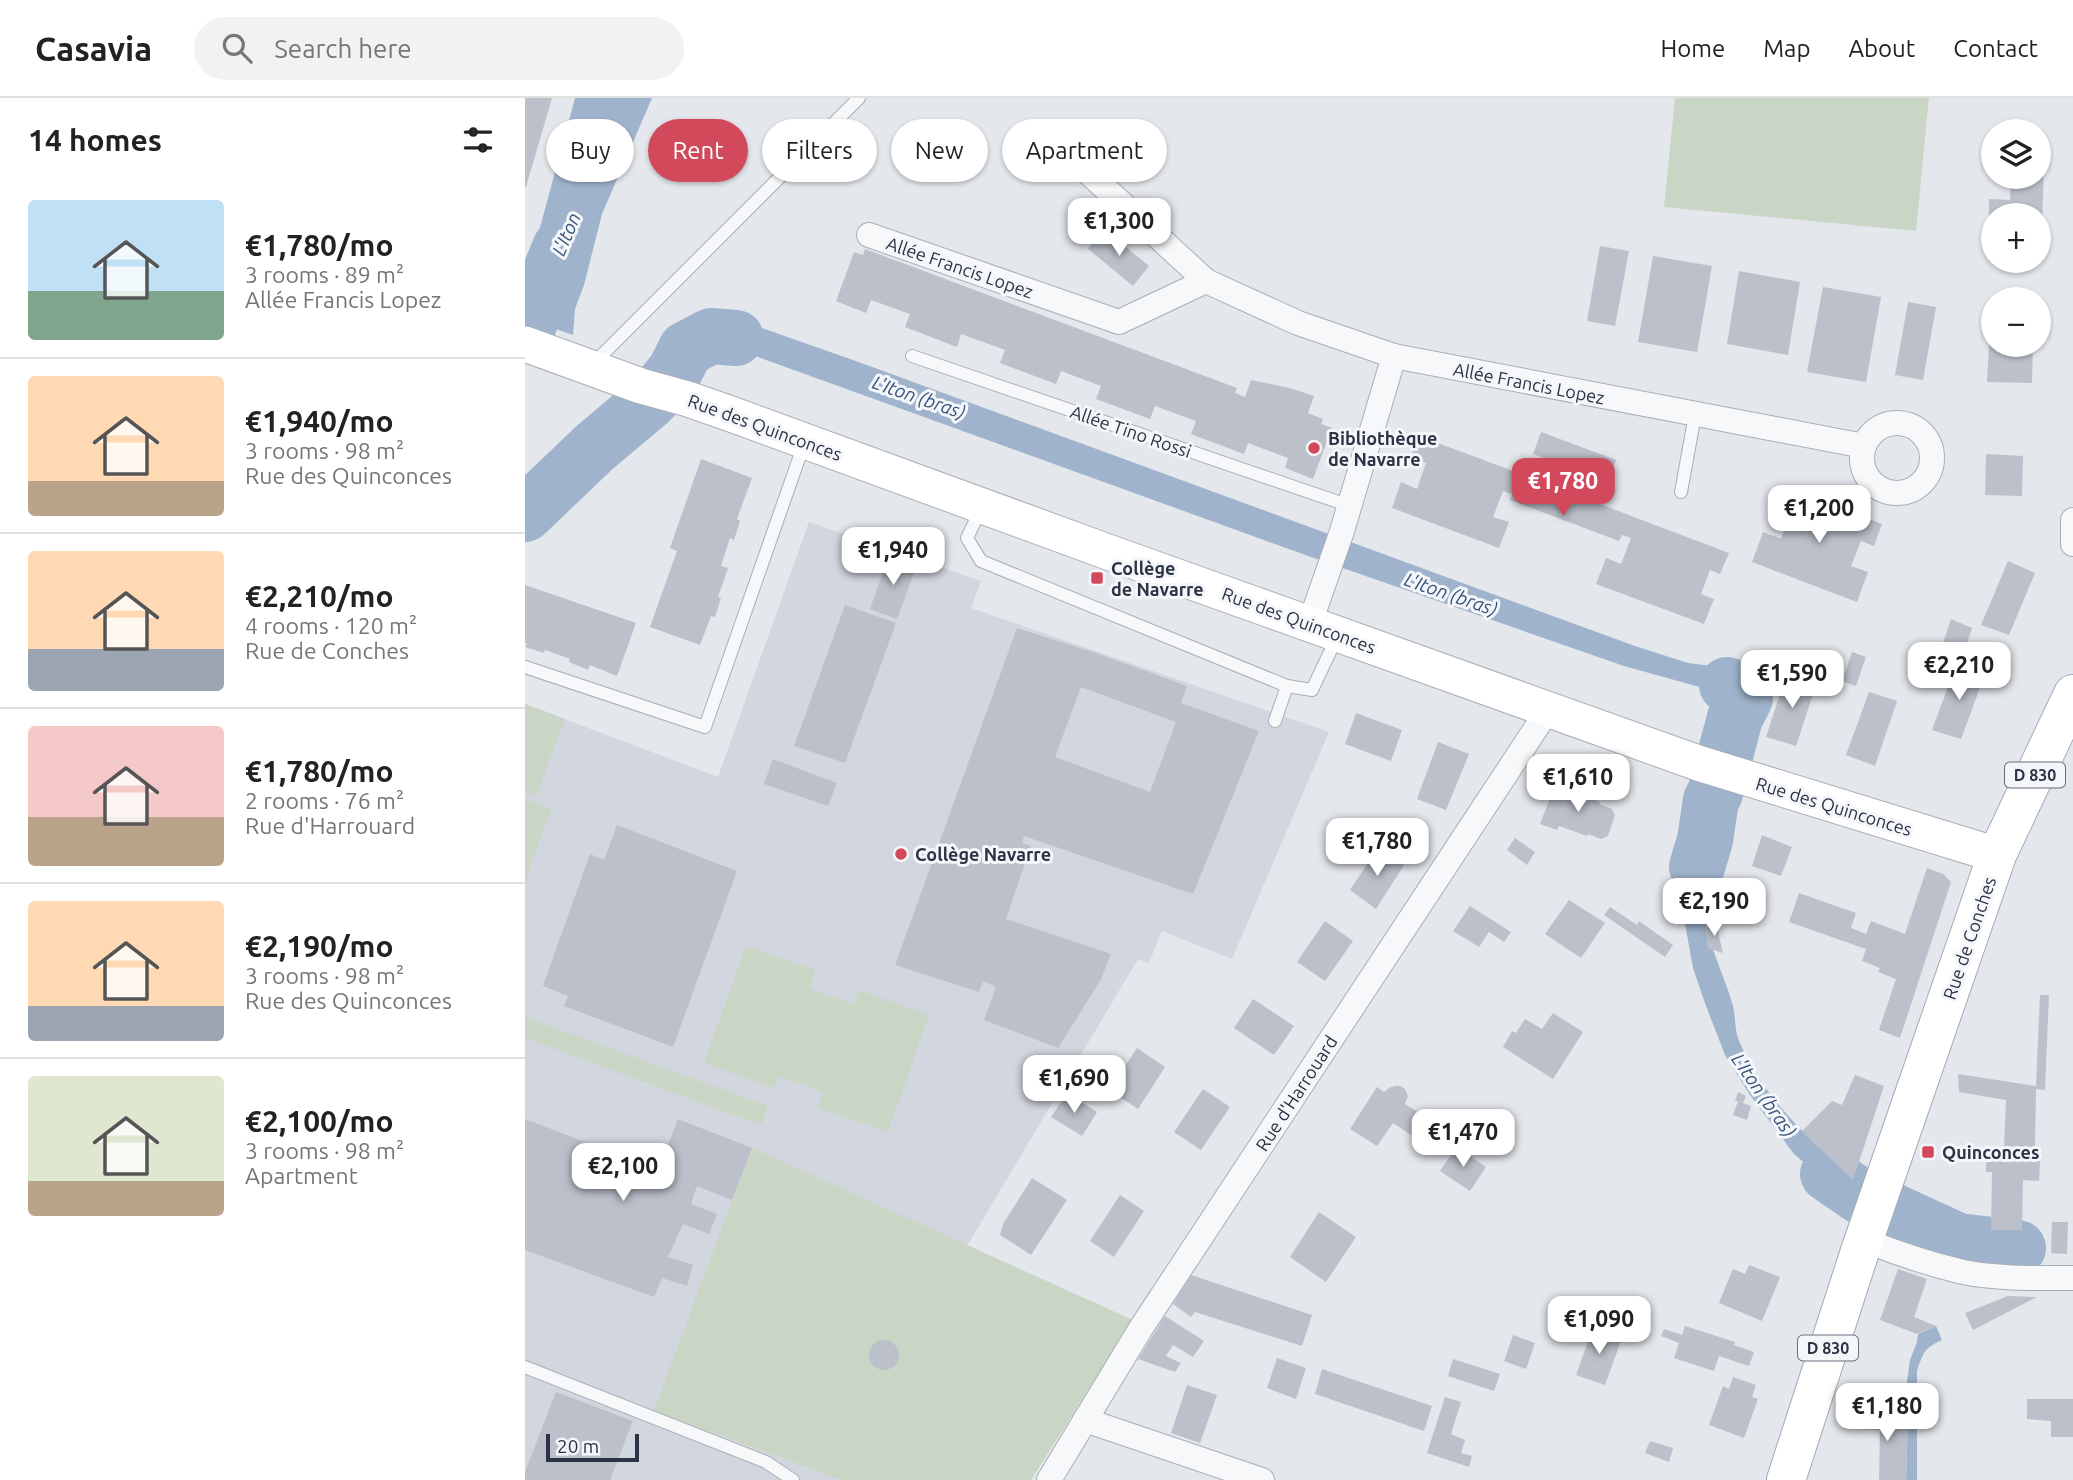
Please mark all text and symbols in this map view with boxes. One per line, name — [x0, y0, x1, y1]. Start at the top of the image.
search box — [194, 17, 684, 80]
icon: search — [218, 29, 256, 67]
text: Casavia — [35, 30, 152, 67]
text: Search here — [274, 34, 412, 63]
text: Home — [1660, 35, 1725, 62]
text: Map — [1763, 35, 1810, 62]
text: About — [1848, 35, 1915, 62]
text: Contact — [1953, 35, 2038, 62]
chip: Buy — [546, 119, 634, 182]
chip: Rent — [648, 119, 748, 182]
chip: Filters — [762, 119, 877, 182]
chip: New — [891, 119, 988, 182]
chip: Apartment — [1002, 119, 1167, 182]
map controls — [1981, 119, 2051, 357]
button: layers — [1981, 119, 2051, 189]
icon: filters — [459, 121, 497, 159]
text: 14 homes — [28, 123, 162, 157]
pin: €1,300 — [1062, 198, 1176, 258]
button: + — [1981, 203, 2051, 273]
text: €1,300 — [1084, 208, 1154, 233]
water label: L'Iton — [547, 209, 585, 259]
icon: home — [84, 228, 168, 312]
text: €1,780/mo — [245, 228, 394, 262]
street label: Allée Francis Lopez — [884, 233, 1036, 301]
text: 3 rooms · 89 m² — [245, 262, 404, 287]
text: Allée Francis Lopez — [245, 287, 441, 312]
button: − — [1981, 287, 2051, 357]
street label: Allée Francis Lopez — [1452, 359, 1606, 407]
water label: L'Iton (bras) — [870, 371, 968, 423]
street label: Rue des Quinconces — [685, 390, 845, 465]
street label: Allée Tino Rossi — [1068, 401, 1194, 461]
icon: home — [84, 404, 168, 488]
text: €1,940/mo — [245, 404, 394, 438]
place label: Bibliothèque de Navarre — [1328, 428, 1437, 469]
text: 3 rooms · 98 m² — [245, 438, 404, 463]
marker: Bibliothèque de Navarre — [1306, 440, 1322, 456]
pin: €1,780 — [1506, 458, 1620, 518]
text: Rue des Quinconces — [245, 463, 452, 488]
text: €1,780 — [1528, 468, 1598, 493]
pin: €1,200 — [1762, 486, 1876, 545]
text: €1,200 — [1784, 495, 1854, 520]
pin: €1,940 — [836, 528, 950, 587]
text: €1,940 — [858, 537, 928, 562]
place label: Collège de Navarre — [1111, 558, 1204, 599]
water label: L'Iton (bras) — [1402, 568, 1500, 620]
marker: Collège de Navarre — [1089, 570, 1105, 586]
icon: home — [84, 579, 168, 663]
text: €2,210/mo — [245, 579, 394, 613]
street label: Rue des Quinconces — [1219, 583, 1379, 658]
text: 4 rooms · 120 m² — [245, 613, 417, 638]
text: Rue de Conches — [245, 638, 409, 663]
pin: €2,210 — [1902, 642, 2016, 702]
pin: €1,590 — [1735, 650, 1849, 710]
text: €2,210 — [1924, 652, 1994, 677]
text: €1,590 — [1757, 660, 1827, 685]
icon: home — [84, 754, 168, 838]
text: €1,780/mo — [245, 754, 394, 788]
pin: €1,610 — [1521, 754, 1635, 814]
road number: D 830 — [2005, 762, 2065, 788]
text: €1,610 — [1543, 764, 1613, 789]
street label: Rue des Quinconces — [1753, 773, 1915, 840]
text: 2 rooms · 76 m² — [245, 788, 404, 813]
text: Rue d'Harrouard — [245, 813, 415, 838]
pin: €1,780 — [1320, 818, 1434, 878]
text: €1,780 — [1342, 828, 1412, 853]
place label: Collège Navarre — [915, 844, 1051, 864]
marker: Collège Navarre — [893, 846, 909, 862]
street label: Rue de Conches — [1939, 874, 1999, 1002]
pin: €2,190 — [1657, 878, 1771, 938]
text: €2,190 — [1679, 888, 1749, 913]
icon: home — [84, 929, 168, 1013]
text: €2,190/mo — [245, 929, 394, 963]
text: 3 rooms · 98 m² — [245, 963, 404, 988]
text: Rue des Quinconces — [245, 988, 452, 1013]
street label: Rue d'Harrouard — [1251, 1032, 1341, 1154]
water label: L'Iton (bras) — [1727, 1049, 1801, 1141]
pin: €1,690 — [1017, 1056, 1131, 1115]
text: €1,690 — [1039, 1065, 1109, 1090]
icon: home — [84, 1104, 168, 1188]
text: €2,100/mo — [245, 1104, 394, 1138]
pin: €1,470 — [1406, 1110, 1520, 1169]
text: €1,470 — [1428, 1119, 1498, 1144]
text: 3 rooms · 98 m² — [245, 1138, 404, 1163]
place label: Quinconces — [1942, 1142, 2039, 1162]
pin: €2,100 — [566, 1144, 680, 1203]
marker: Quinconces — [1920, 1144, 1936, 1160]
text: €2,100 — [588, 1153, 658, 1178]
text: Apartment — [245, 1163, 358, 1188]
pin: €1,090 — [1542, 1296, 1656, 1356]
text: €1,090 — [1564, 1306, 1634, 1331]
road number: D 830 — [1798, 1336, 1858, 1360]
pin: €1,180 — [1830, 1384, 1944, 1443]
text: €1,180 — [1852, 1393, 1922, 1418]
scale bar — [546, 1431, 639, 1463]
text: 20 m — [557, 1435, 599, 1457]

